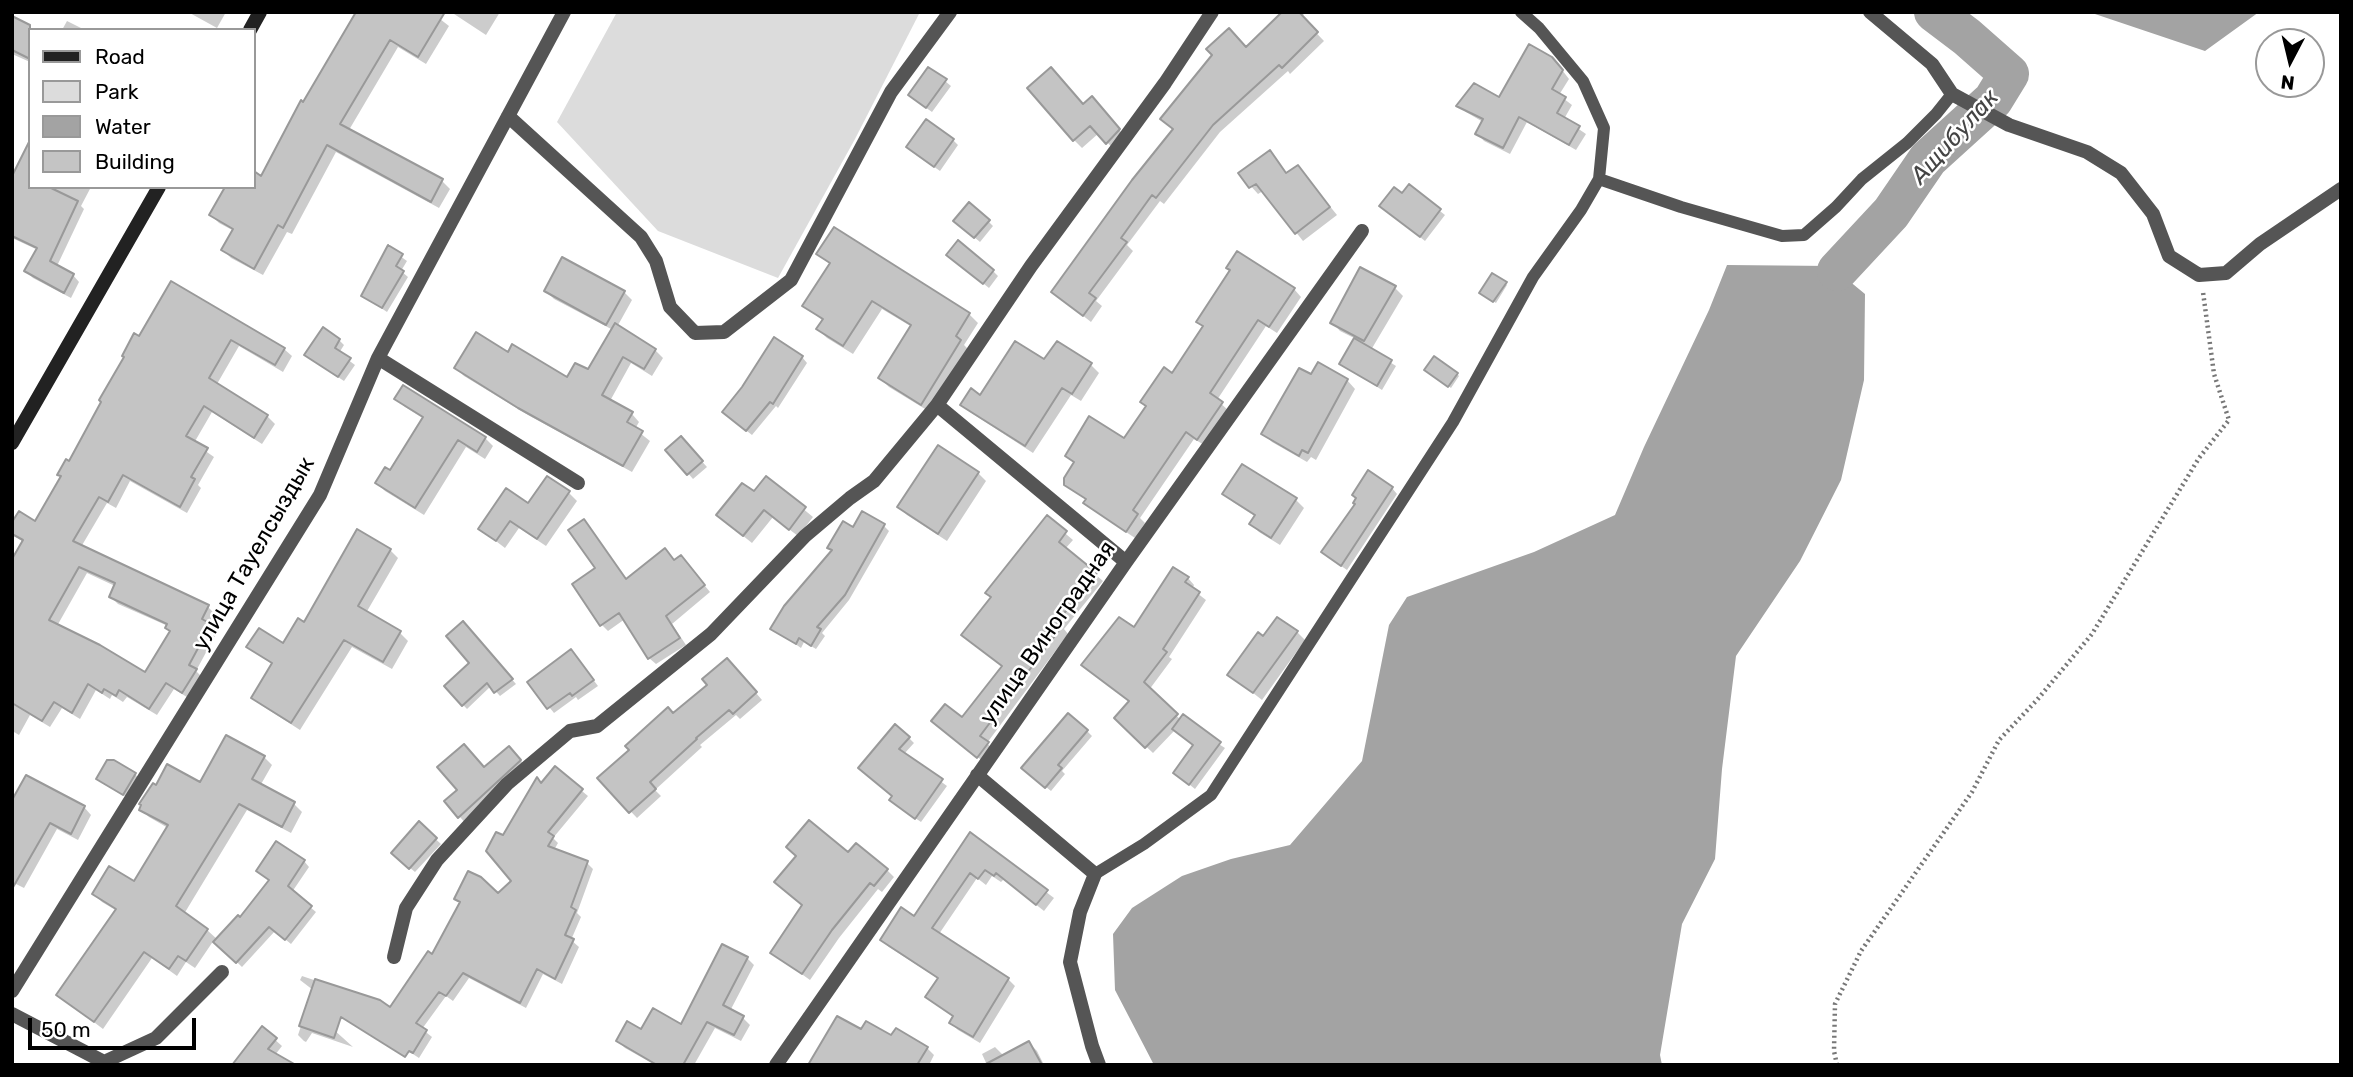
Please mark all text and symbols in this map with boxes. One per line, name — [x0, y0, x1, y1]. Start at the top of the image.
legend — [28, 28, 256, 189]
north arrow — [2255, 28, 2325, 98]
text: Road — [95, 44, 145, 69]
text: N — [2279, 70, 2296, 95]
text: Park — [95, 79, 139, 104]
water label: Ащибулак — [1905, 84, 2005, 190]
text: Water — [95, 114, 151, 139]
text: Building — [95, 149, 175, 174]
street label: улица Тауелсыздык — [187, 452, 321, 656]
street label: улица Виноградная — [974, 536, 1122, 730]
scale bar — [32, 1004, 200, 1048]
text: 50 m — [41, 1017, 91, 1042]

